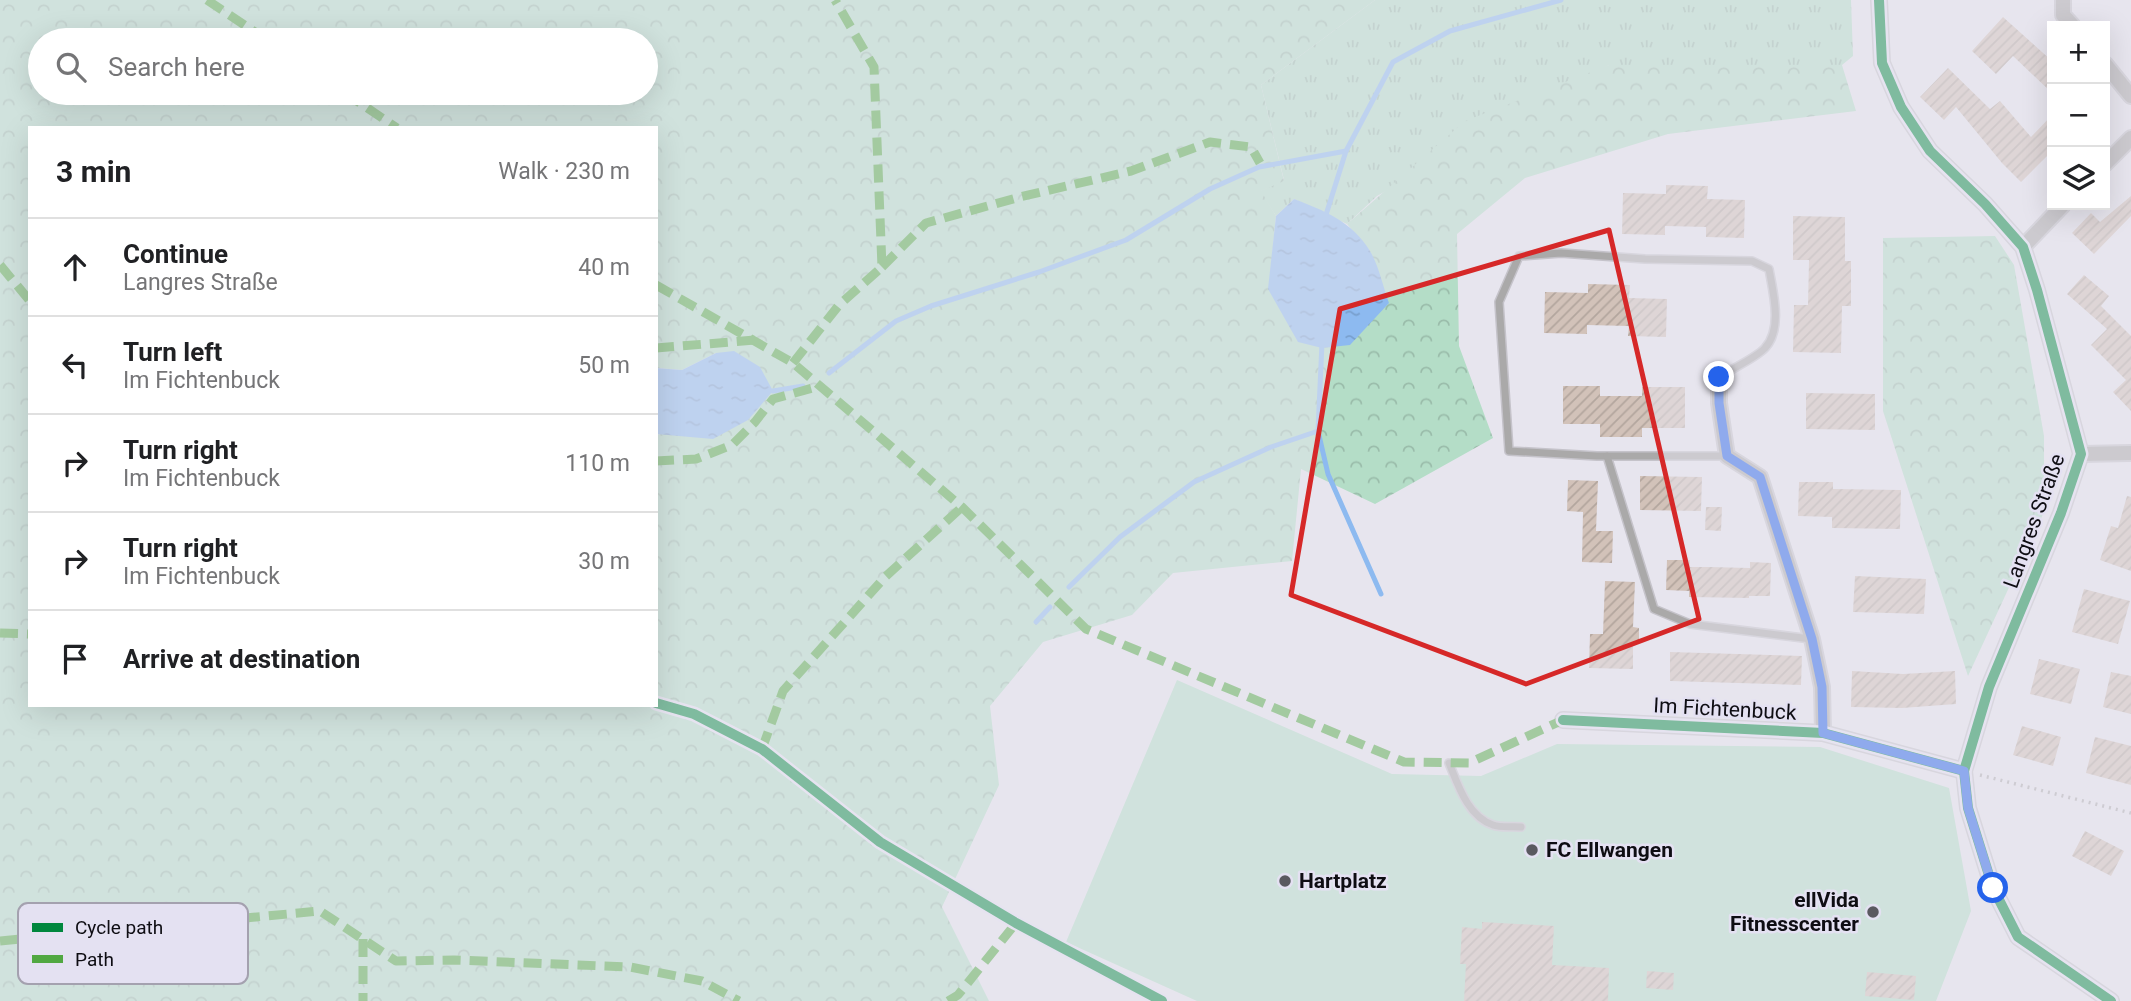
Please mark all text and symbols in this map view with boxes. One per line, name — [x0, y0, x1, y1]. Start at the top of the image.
map controls — [2047, 21, 2110, 210]
button: + — [2047, 21, 2110, 84]
search box — [28, 28, 658, 105]
icon: search — [52, 48, 90, 86]
text: Search here — [108, 52, 245, 82]
button: − — [2047, 84, 2110, 147]
button: layers — [2047, 147, 2110, 210]
text: 3 min — [56, 154, 131, 189]
text: Walk · 230 m — [498, 158, 630, 185]
text: Continue — [123, 239, 228, 269]
icon: ahead — [56, 248, 94, 286]
text: 40 m — [578, 254, 630, 281]
text: Langres Straße — [123, 269, 278, 296]
text: Turn left — [123, 337, 222, 367]
icon: left — [56, 346, 94, 384]
text: 50 m — [578, 352, 630, 379]
route end — [1703, 361, 1734, 392]
text: Im Fichtenbuck — [123, 367, 280, 394]
text: Turn right — [123, 435, 238, 465]
icon: right — [56, 444, 94, 482]
text: 110 m — [565, 450, 630, 477]
street label: Langres Straße — [1999, 450, 2069, 592]
text: Im Fichtenbuck — [123, 465, 280, 492]
text: Turn right — [123, 533, 238, 563]
icon: right — [56, 542, 94, 580]
text: 30 m — [578, 548, 630, 575]
text: Im Fichtenbuck — [123, 563, 280, 590]
icon: arrive — [56, 640, 94, 678]
text: Arrive at destination — [123, 644, 360, 674]
street label: Im Fichtenbuck — [1653, 693, 1797, 725]
place label: FC Ellwangen — [1546, 838, 1673, 862]
marker: FC Ellwangen — [1524, 842, 1540, 858]
place label: Hartplatz — [1299, 869, 1387, 893]
route start — [1977, 872, 2008, 903]
marker: Hartplatz — [1277, 873, 1293, 889]
place label: ellVida Fitnesscenter — [1730, 888, 1859, 936]
legend — [18, 903, 248, 984]
marker: ellVida Fitnesscenter — [1865, 904, 1881, 920]
text: Cycle path — [75, 916, 163, 939]
text: Path — [75, 948, 114, 971]

